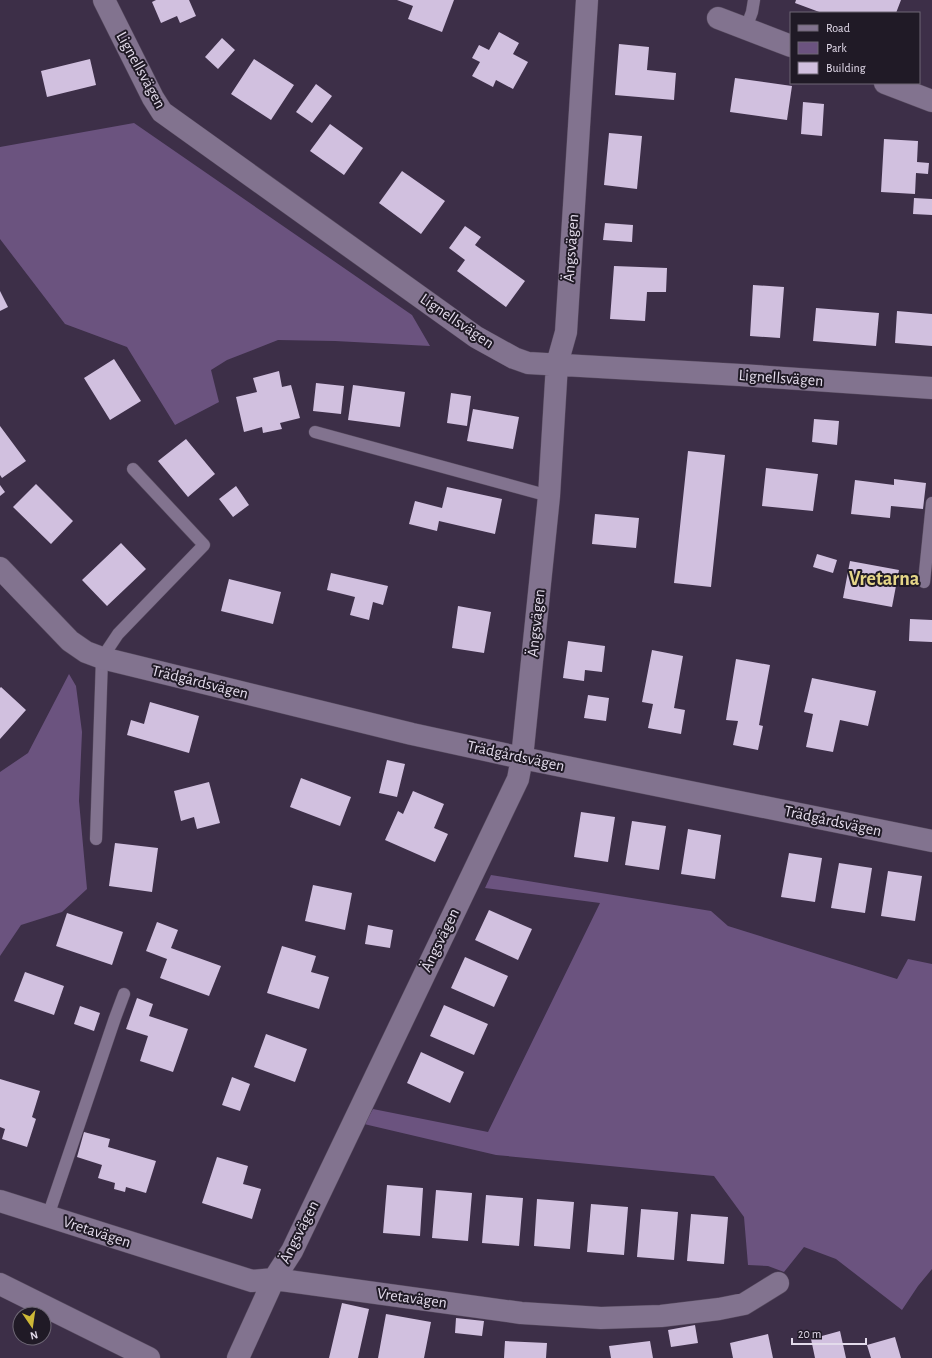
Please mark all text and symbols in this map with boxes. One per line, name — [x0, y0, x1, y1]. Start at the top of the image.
legend — [790, 12, 920, 84]
text: Road — [826, 22, 850, 34]
street label: Lignellsvägen — [113, 29, 169, 111]
text: Park — [826, 42, 847, 54]
text: Building — [826, 62, 866, 74]
street label: Ängsvägen — [559, 213, 581, 283]
street label: Lignellsvägen — [417, 291, 497, 351]
street label: Lignellsvägen — [738, 367, 824, 389]
district label: Vretarna — [849, 569, 920, 589]
street label: Ängsvägen — [522, 588, 548, 658]
street label: Trädgårdsvägen — [150, 662, 250, 702]
street label: Trädgårdsvägen — [466, 738, 566, 774]
street label: Trädgårdsvägen — [783, 803, 883, 839]
street label: Ängsvägen — [416, 905, 462, 974]
street label: Ängsvägen — [275, 1197, 322, 1266]
street label: Vretavägen — [61, 1214, 133, 1250]
street label: Vretavägen — [376, 1285, 448, 1311]
north arrow — [12, 1306, 52, 1346]
scale bar — [792, 1320, 866, 1346]
text: 20 m — [798, 1328, 821, 1340]
text: N — [29, 1329, 39, 1341]

